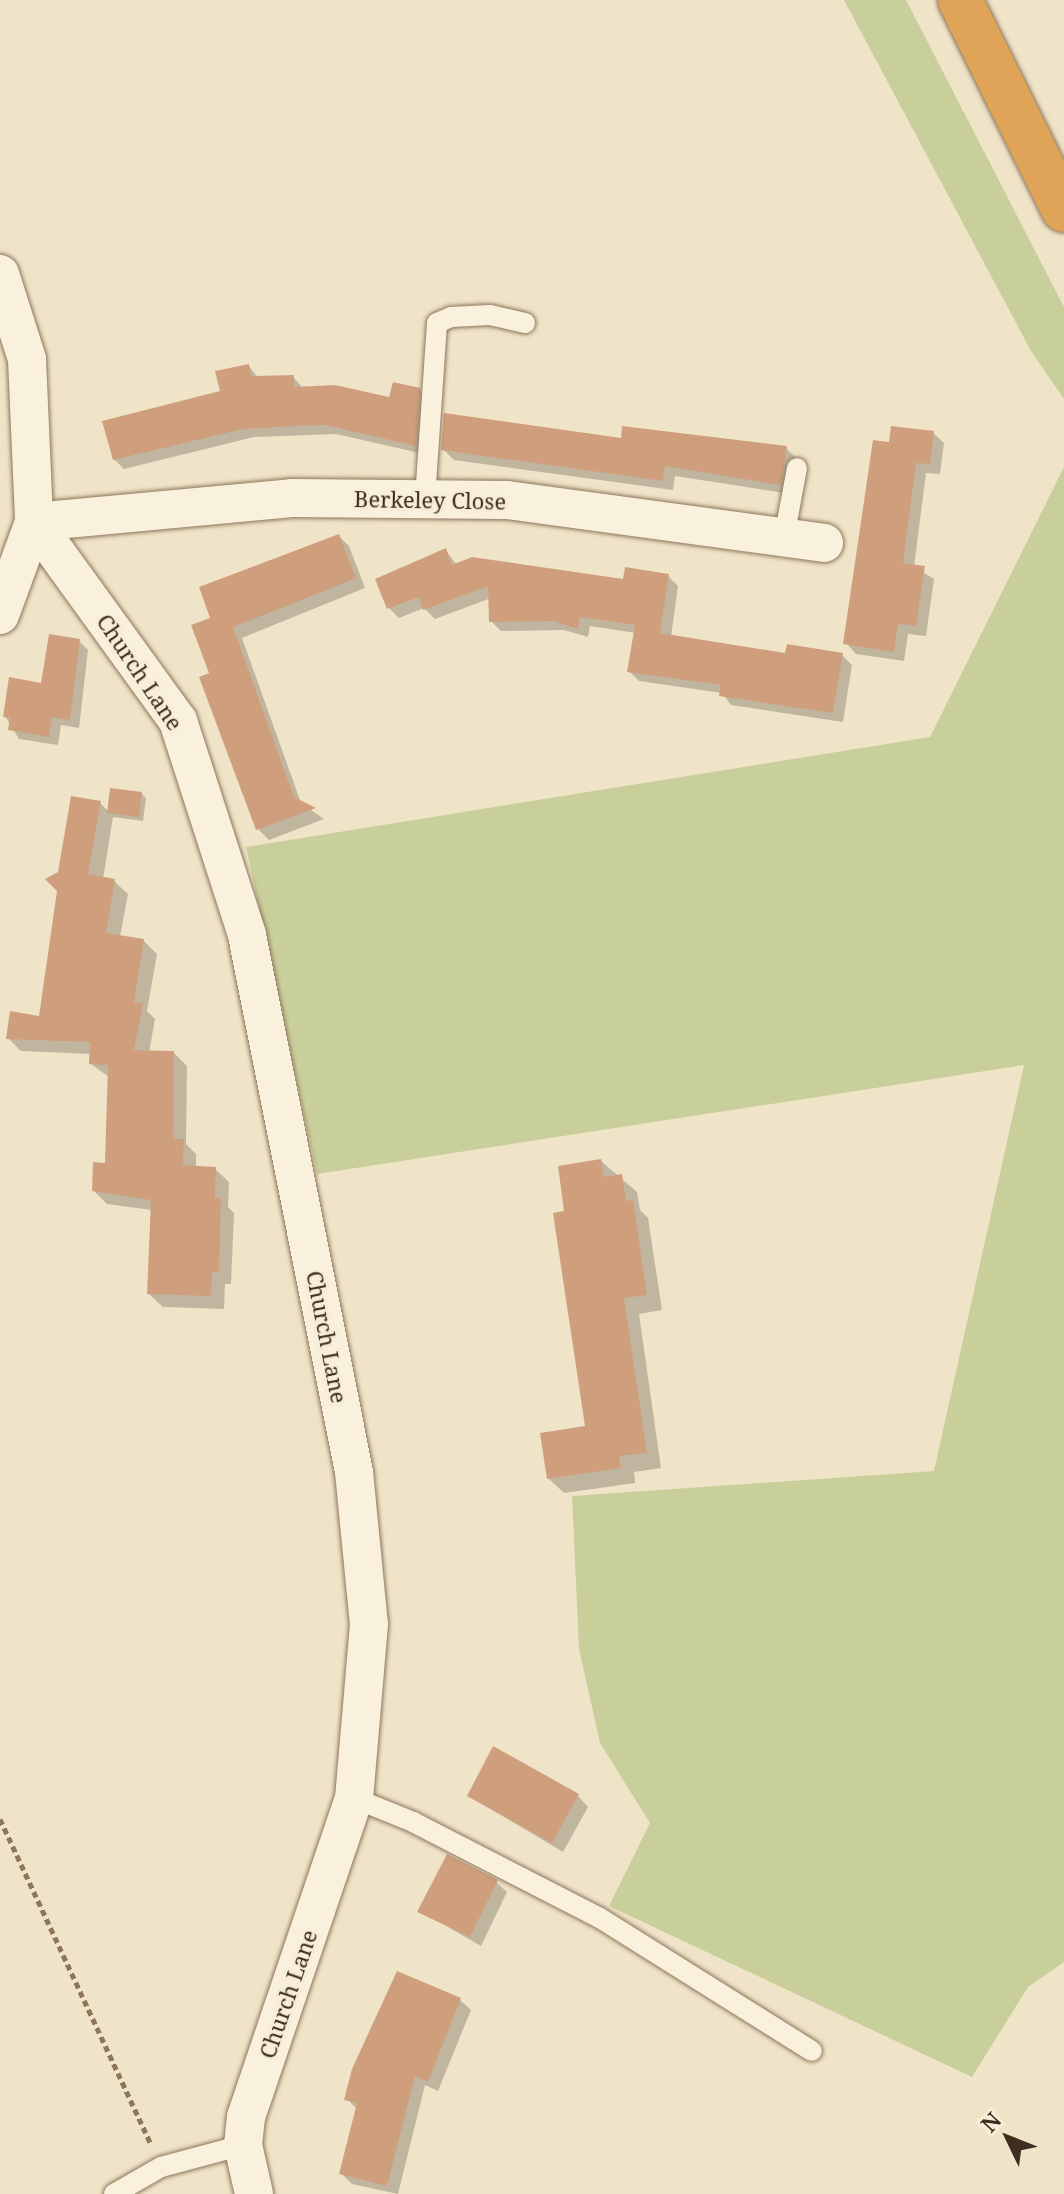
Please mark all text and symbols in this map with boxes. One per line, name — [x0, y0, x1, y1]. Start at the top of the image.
street label: Berkeley Close — [354, 485, 506, 515]
street label: Church Lane — [91, 609, 189, 735]
street label: Church Lane — [301, 1269, 353, 1405]
street label: Church Lane — [254, 1926, 322, 2062]
north arrow — [968, 2098, 1048, 2178]
text: N — [974, 2105, 1007, 2138]

